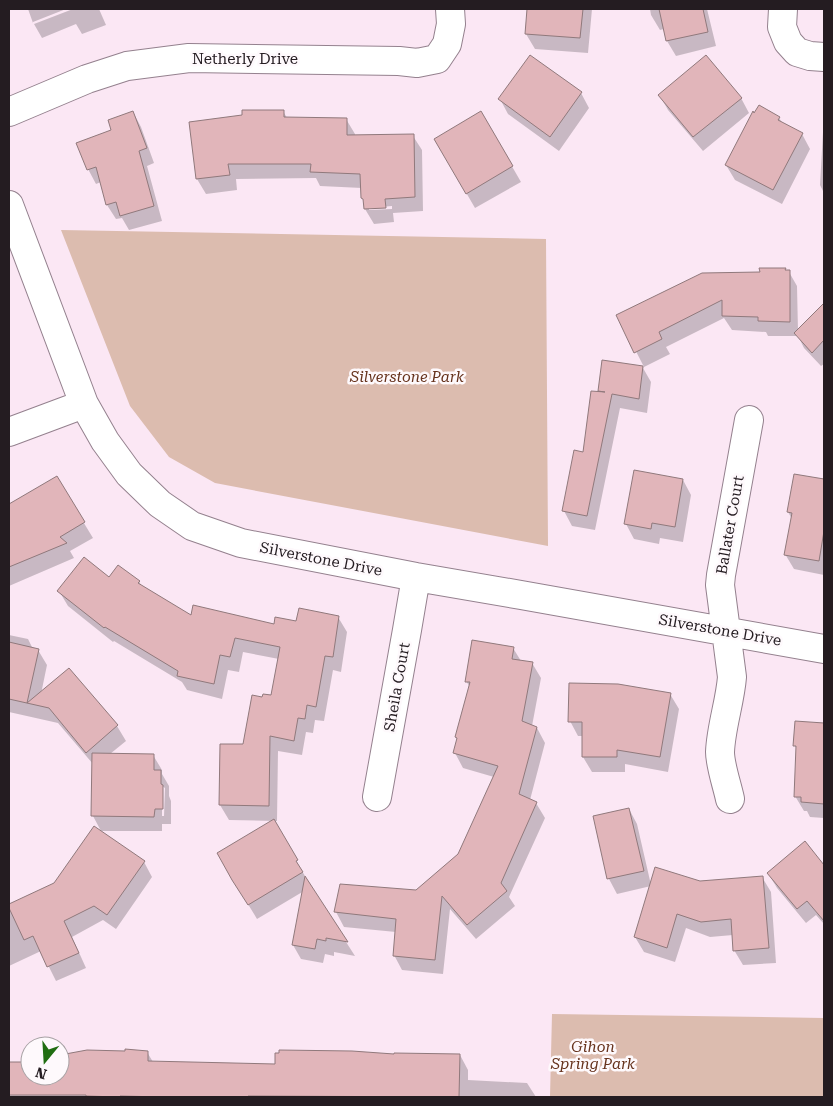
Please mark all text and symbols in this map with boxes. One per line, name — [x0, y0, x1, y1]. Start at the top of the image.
street label: Netherly Drive — [192, 50, 298, 68]
park label: Silverstone Park — [349, 368, 465, 386]
street label: Ballater Court — [712, 474, 748, 576]
street label: Silverstone Drive — [258, 538, 384, 580]
street label: Silverstone Drive — [657, 610, 783, 650]
street label: Sheila Court — [380, 641, 414, 733]
north arrow — [20, 1036, 70, 1086]
park label: Gihon Spring Park — [550, 1038, 636, 1073]
text: N — [33, 1064, 49, 1083]

